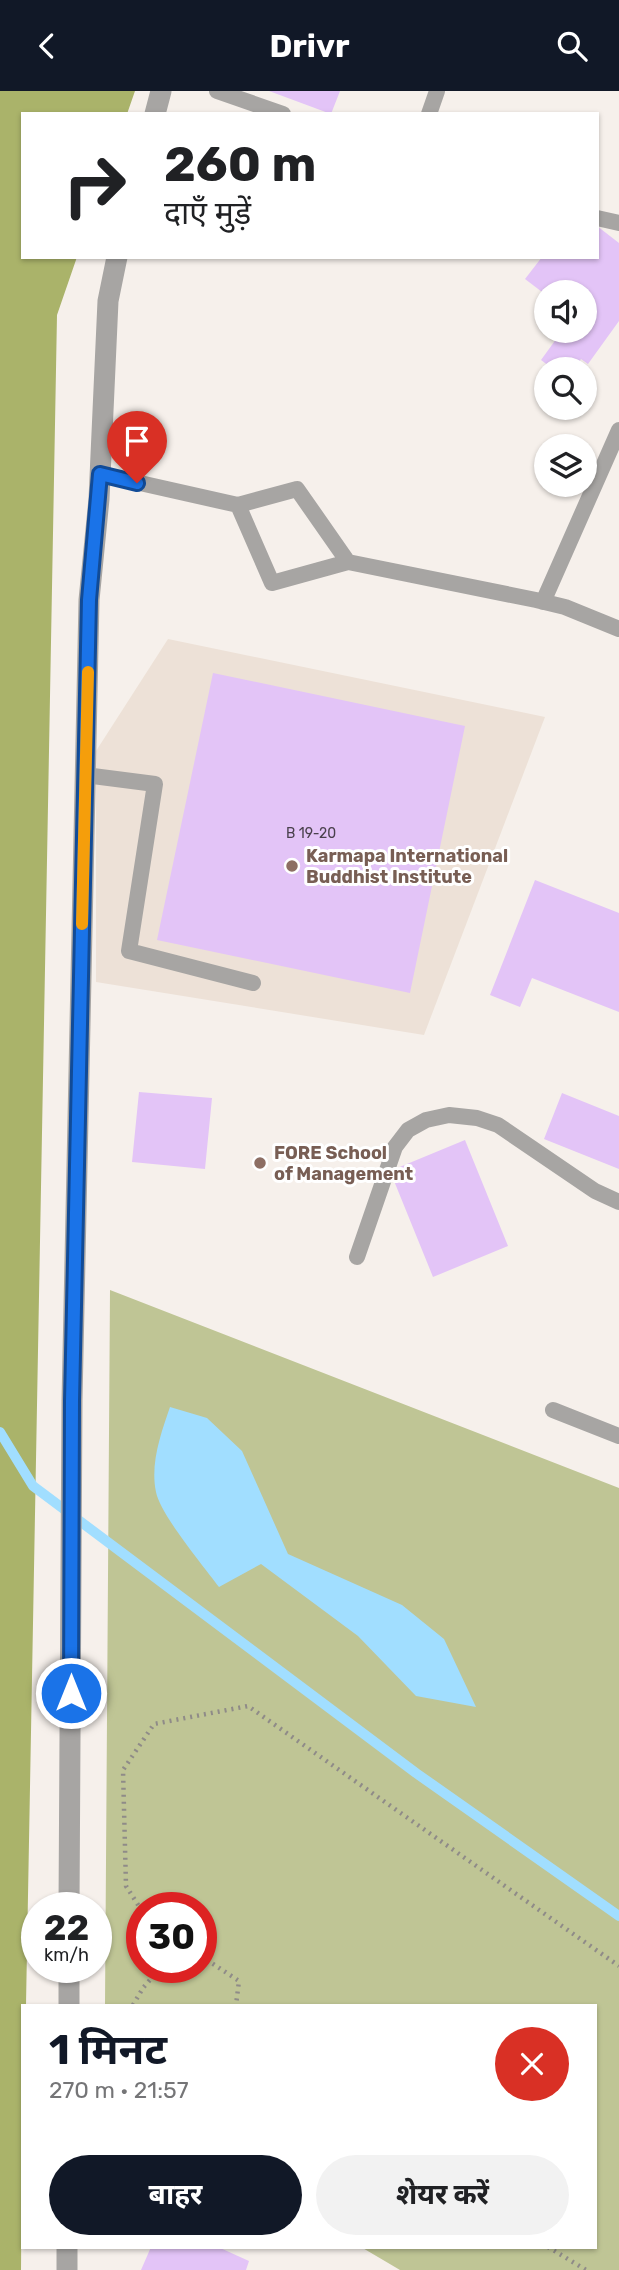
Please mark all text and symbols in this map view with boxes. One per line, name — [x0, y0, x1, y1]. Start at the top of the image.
icon: back — [28, 27, 66, 65]
text: Drivr — [269, 27, 350, 65]
icon: search — [553, 27, 591, 65]
text: 260 m — [164, 135, 316, 193]
icon: right — [49, 140, 140, 231]
text: दाएँ मुड़ें — [164, 194, 251, 232]
map controls — [534, 280, 597, 497]
button: sound — [534, 280, 597, 343]
button: search — [534, 357, 597, 420]
pin — [107, 411, 167, 483]
icon: arrive — [118, 422, 156, 460]
button: layers — [534, 434, 597, 497]
house number: B 19-20 — [286, 825, 336, 842]
place label: Karmapa International Buddhist Institute — [306, 845, 508, 888]
marker: Karmapa International Buddhist Institute — [284, 858, 300, 874]
place label: FORE School of Management — [274, 1142, 413, 1185]
marker: FORE School of Management — [252, 1155, 268, 1171]
position arrow — [34, 1656, 108, 1730]
speed limit sign: 30 — [126, 1892, 217, 1983]
text: 22 — [44, 1907, 89, 1949]
text: km/h — [44, 1944, 89, 1966]
text: 1 मिनट — [49, 2025, 167, 2075]
button: close — [495, 2027, 569, 2101]
text: 270 m · 21:57 — [49, 2076, 189, 2104]
button: बाहर — [49, 2155, 302, 2235]
button: शेयर करें — [316, 2155, 569, 2235]

